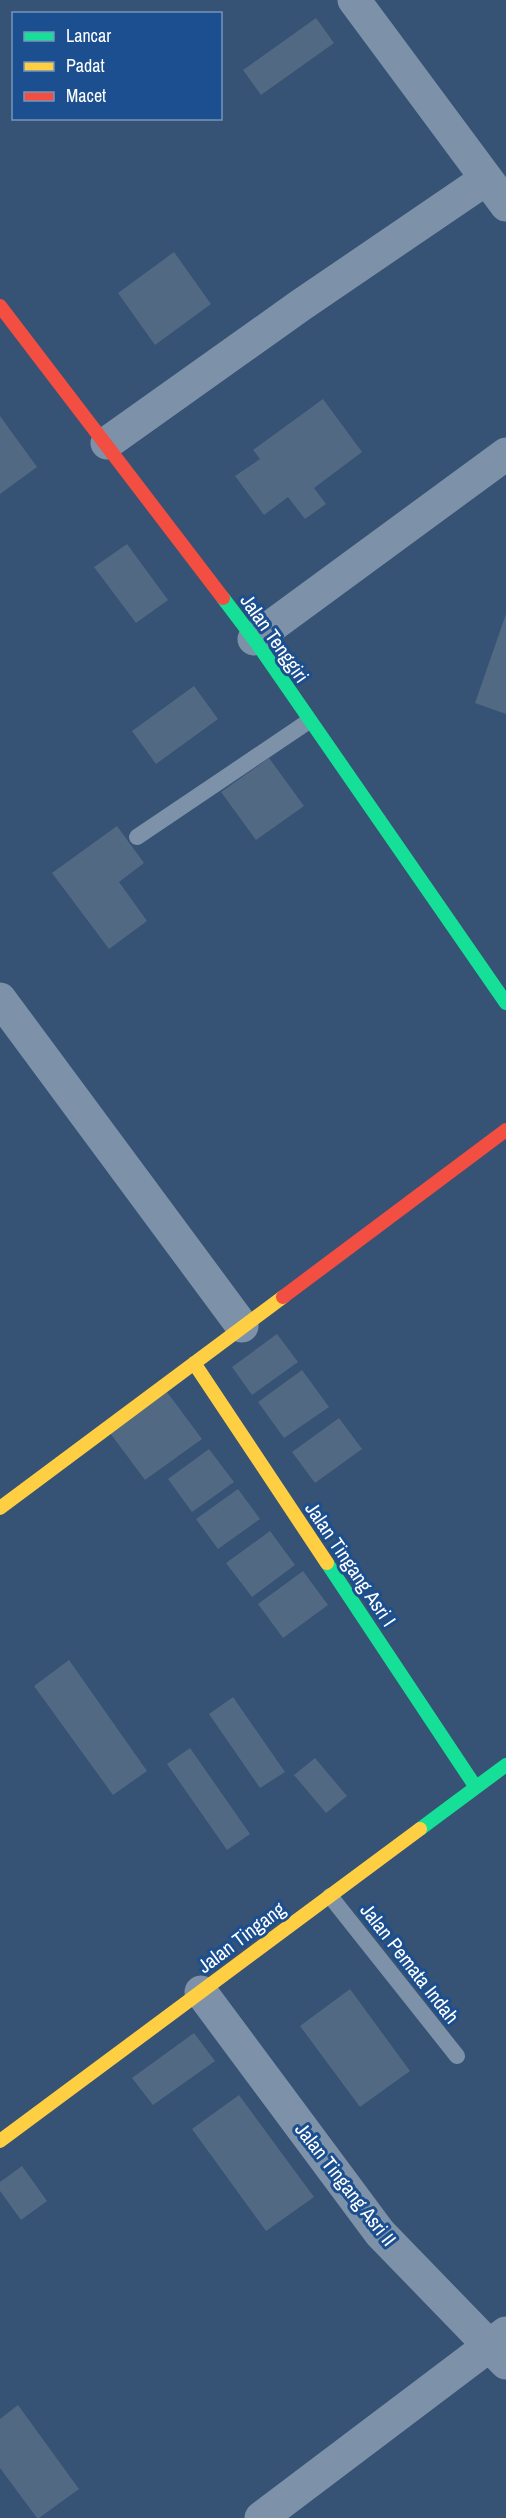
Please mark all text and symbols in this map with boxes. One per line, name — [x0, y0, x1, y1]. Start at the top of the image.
legend — [12, 12, 222, 120]
text: Lancar — [66, 23, 111, 48]
text: Padat — [66, 53, 105, 78]
text: Macet — [66, 83, 106, 108]
street label: Jalan Tenggiri — [234, 588, 316, 688]
street label: Jalan Tingang Asri I — [299, 1496, 403, 1632]
street label: Jalan Tingang — [192, 1895, 290, 1979]
street label: Jalan Pemata Indah — [354, 1897, 466, 2029]
street label: Jalan Tingang Asri II — [289, 2117, 403, 2251]

